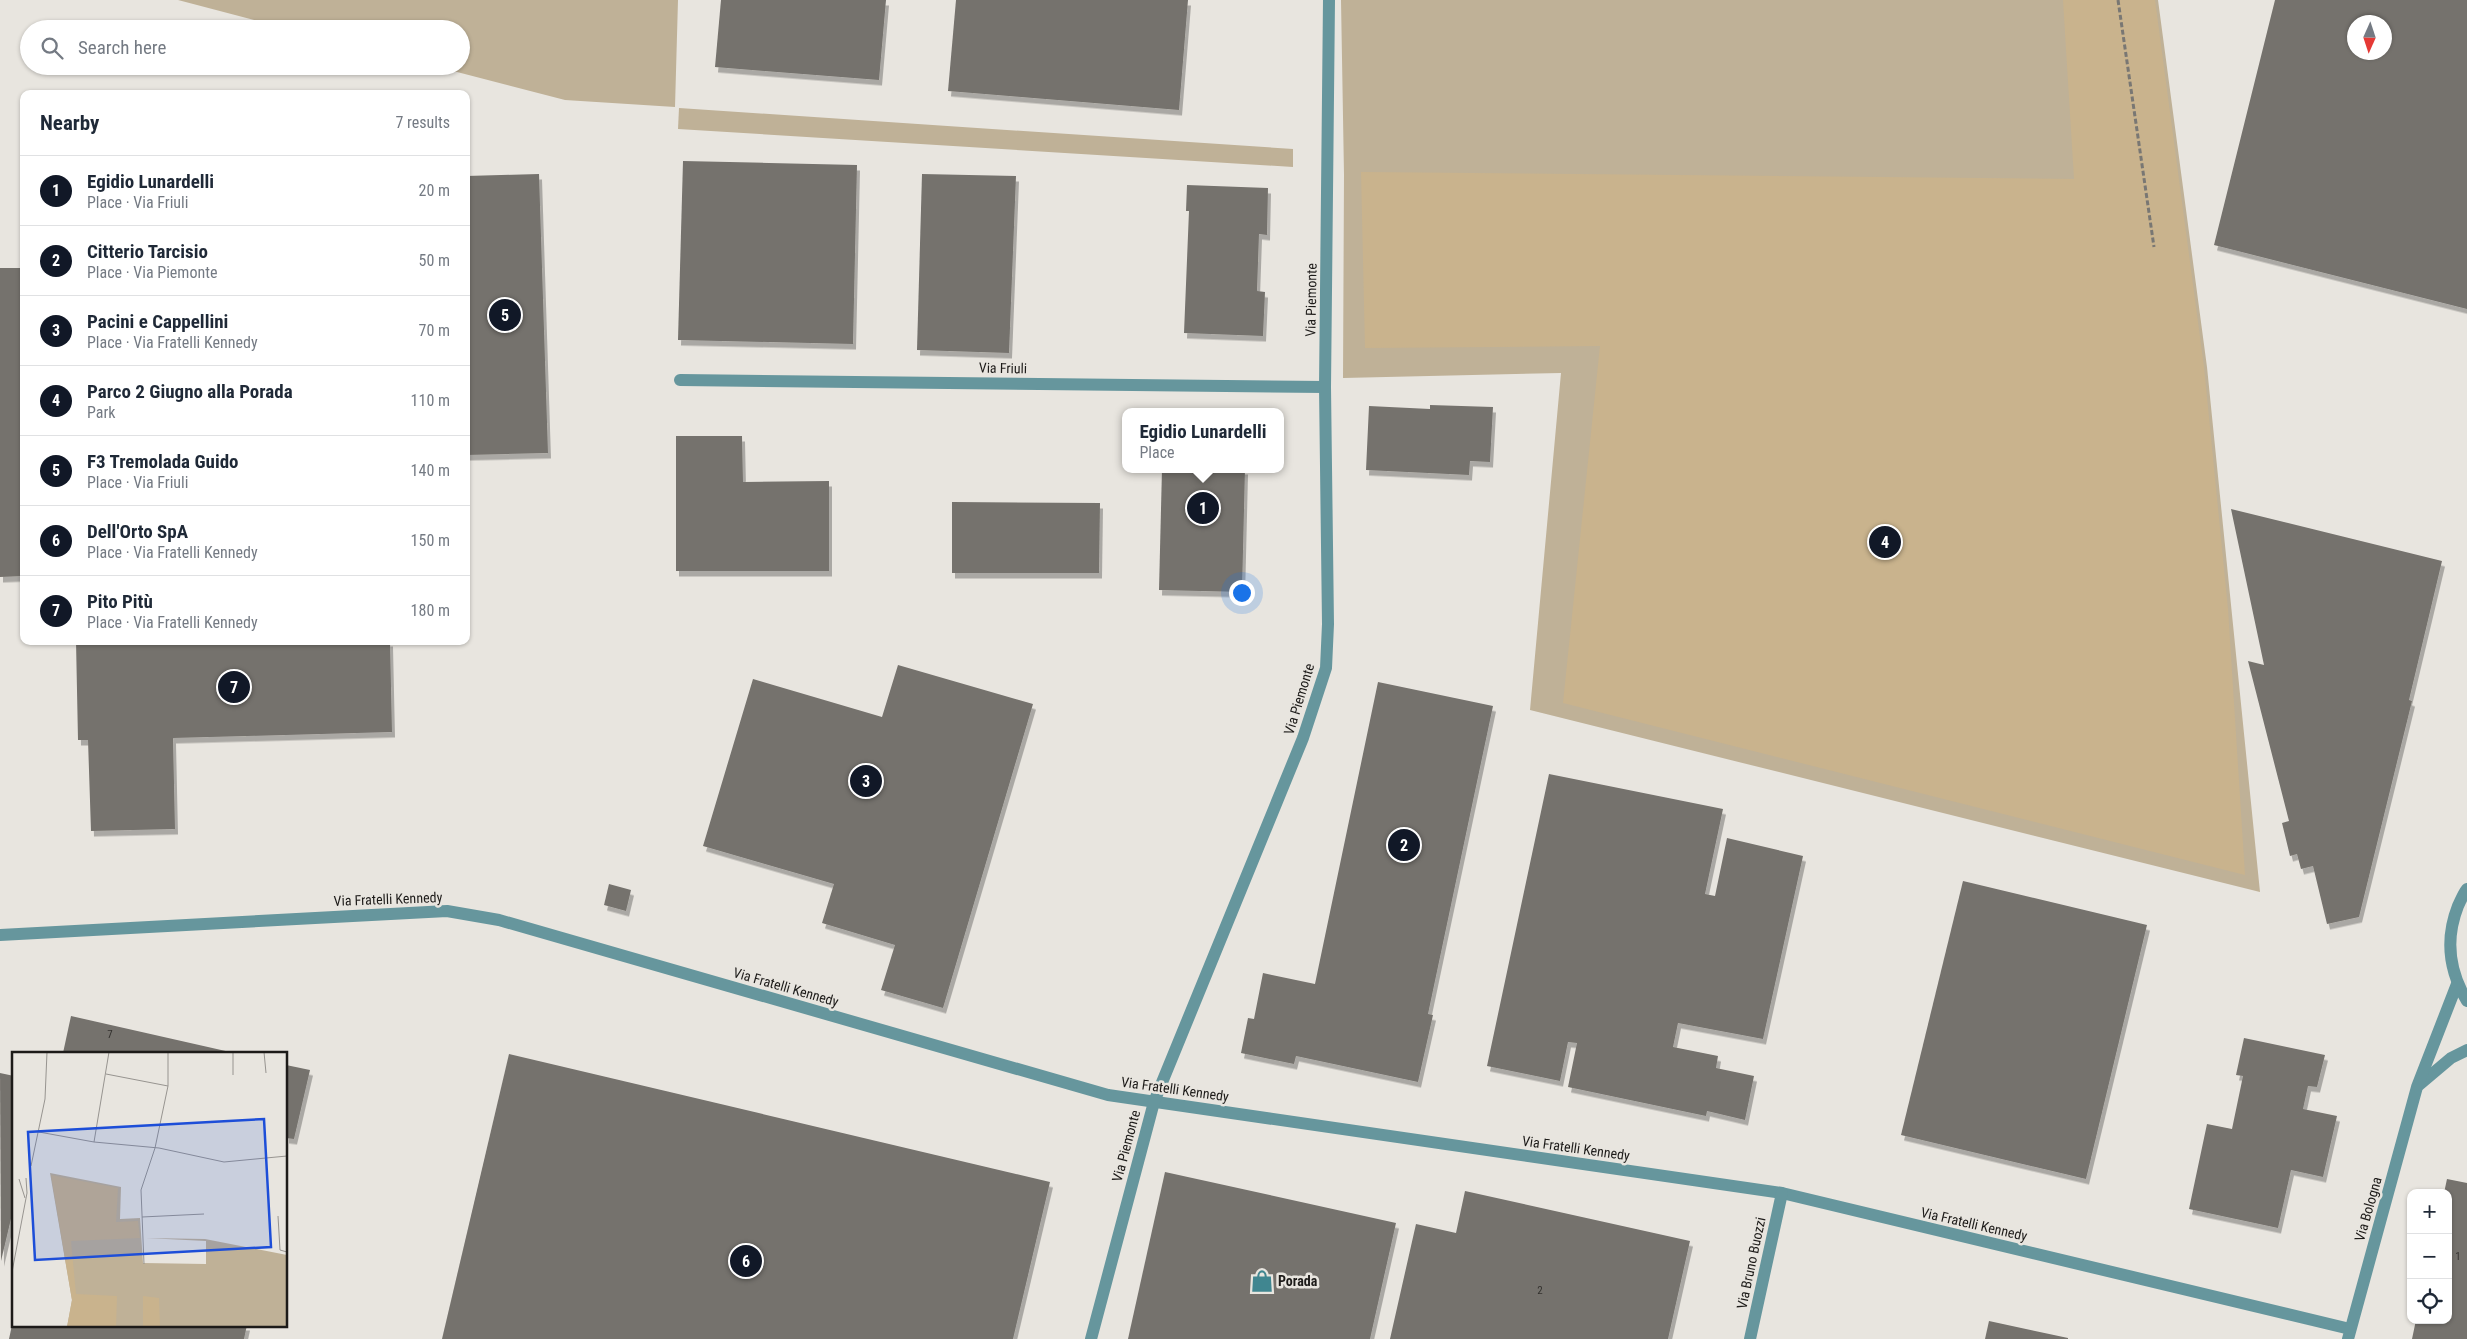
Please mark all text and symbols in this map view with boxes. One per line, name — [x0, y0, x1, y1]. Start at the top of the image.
north arrow — [2347, 15, 2392, 60]
search box — [20, 20, 470, 75]
icon: search — [38, 34, 66, 62]
text: Search here — [78, 36, 166, 59]
text: Nearby — [40, 111, 99, 135]
text: 7 results — [395, 113, 450, 132]
text: Egidio Lunardelli — [87, 170, 214, 193]
text: 1 — [52, 181, 60, 200]
text: 20 m — [418, 181, 450, 200]
text: Place · Via Friuli — [87, 193, 188, 212]
text: Citterio Tarcisio — [87, 240, 208, 263]
text: 2 — [52, 251, 60, 270]
text: 50 m — [418, 251, 450, 270]
text: Place · Via Piemonte — [87, 263, 217, 282]
street label: Via Piemonte — [1302, 263, 1320, 337]
pin: 5 — [489, 296, 521, 334]
text: Pacini e Cappellini — [87, 310, 228, 333]
text: 3 — [52, 321, 60, 340]
text: 70 m — [418, 321, 450, 340]
text: Place · Via Fratelli Kennedy — [87, 333, 258, 352]
street label: Via Friuli — [979, 360, 1027, 376]
text: Parco 2 Giugno alla Porada — [87, 380, 293, 403]
text: 4 — [52, 391, 60, 410]
text: 110 m — [411, 391, 450, 410]
text: Park — [87, 403, 116, 422]
popup — [1122, 408, 1284, 473]
text: Egidio Lunardelli — [1139, 420, 1267, 443]
text: Place — [1139, 443, 1175, 462]
text: F3 Tremolada Guido — [87, 450, 239, 473]
text: 5 — [52, 461, 60, 480]
text: 140 m — [411, 461, 450, 480]
text: Place · Via Friuli — [87, 473, 188, 492]
pin: 1 — [1187, 489, 1219, 527]
text: Dell'Orto SpA — [87, 520, 188, 543]
pin: 4 — [1869, 523, 1901, 561]
text: 6 — [52, 531, 60, 550]
text: 150 m — [411, 531, 450, 550]
text: Place · Via Fratelli Kennedy — [87, 543, 258, 562]
your location — [1229, 580, 1255, 606]
text: Pito Pitù — [87, 590, 153, 613]
text: 7 — [52, 601, 60, 620]
text: 180 m — [411, 601, 450, 620]
text: Place · Via Fratelli Kennedy — [87, 613, 258, 632]
street label: Via Piemonte — [1281, 661, 1318, 737]
pin: 7 — [218, 668, 250, 706]
pin: 3 — [850, 762, 882, 800]
pin: 2 — [1388, 826, 1420, 864]
street label: Via Fratelli Kennedy — [333, 889, 443, 909]
street label: Via Fratelli Kennedy — [732, 964, 841, 1010]
house number: 7 — [107, 1028, 113, 1041]
inset map — [12, 1052, 288, 1326]
street label: Via Fratelli Kennedy — [1120, 1074, 1230, 1105]
street label: Via Piemonte — [1109, 1108, 1143, 1184]
street label: Via Fratelli Kennedy — [1521, 1133, 1631, 1164]
street label: Via Bologna — [2351, 1175, 2385, 1243]
map controls — [2407, 1189, 2452, 1324]
button: + — [2407, 1189, 2452, 1234]
street label: Via Fratelli Kennedy — [1919, 1204, 2029, 1244]
street label: Via Bruno Buozzi — [1733, 1216, 1769, 1310]
button: − — [2407, 1234, 2452, 1279]
pin: 6 — [730, 1242, 762, 1280]
house number: 1 — [2455, 1250, 2461, 1263]
shop icon: Porada — [1249, 1268, 1275, 1294]
place label: Porada — [1278, 1273, 1318, 1289]
button: locate — [2407, 1279, 2452, 1324]
house number: 2 — [1537, 1284, 1543, 1297]

